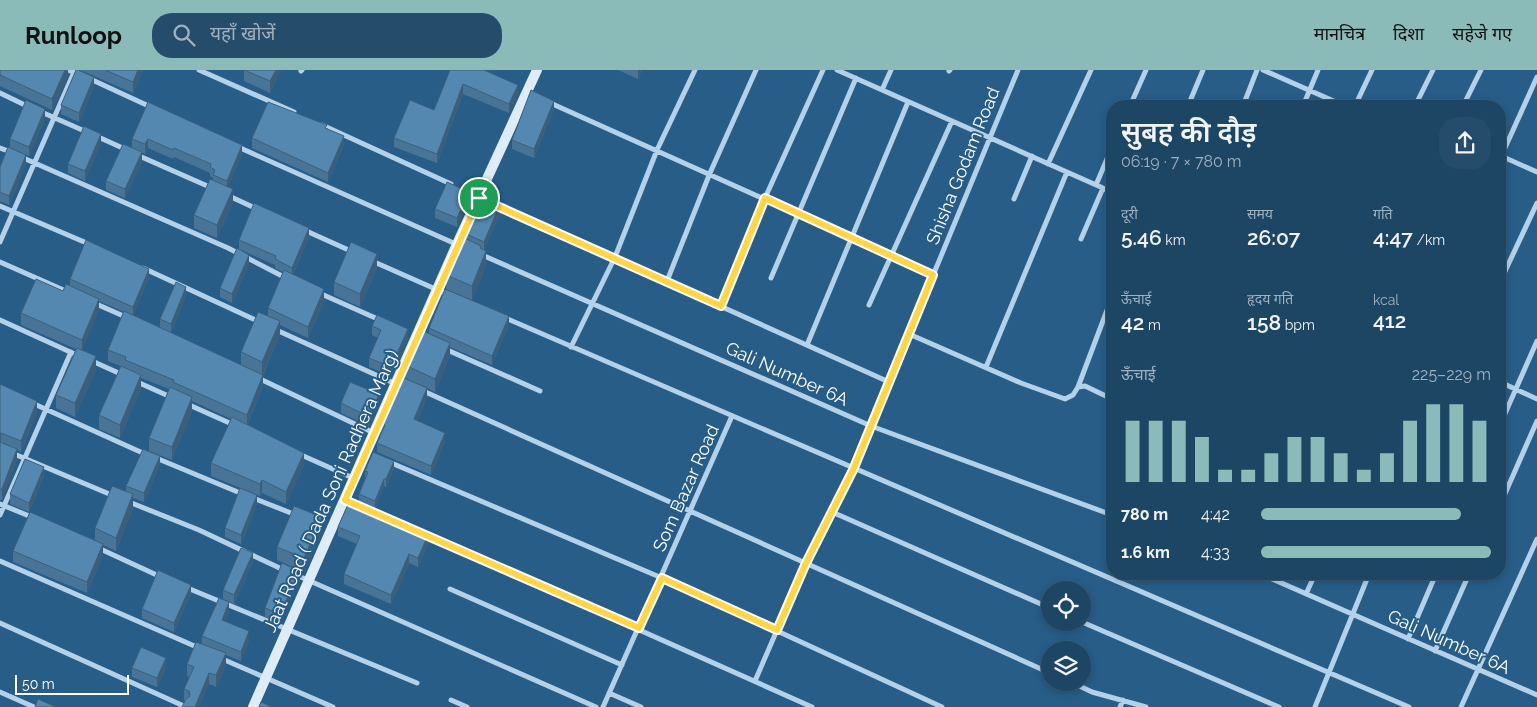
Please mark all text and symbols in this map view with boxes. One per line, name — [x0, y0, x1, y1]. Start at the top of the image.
search box — [152, 13, 502, 58]
text: Runloop — [25, 21, 122, 50]
icon: search — [170, 21, 198, 49]
text: यहाँ खोजें — [210, 22, 275, 44]
text: मानचित्र — [1314, 23, 1365, 44]
text: दिशा — [1393, 23, 1424, 44]
text: सहेजे गए — [1452, 23, 1512, 44]
street label: Shisha Godam Road — [921, 84, 1004, 248]
text: सुबह की दौड़ — [1121, 116, 1256, 149]
button: share — [1439, 117, 1491, 169]
text: 06:19 · 7 × 780 m — [1121, 152, 1242, 171]
pin — [458, 177, 500, 219]
icon: arrive — [465, 184, 493, 212]
text: दूरी — [1121, 206, 1138, 222]
text: समय — [1247, 206, 1273, 222]
text: गति — [1373, 206, 1393, 222]
text: 5.46 — [1121, 225, 1162, 250]
text: 26:07 — [1247, 225, 1300, 250]
text: 4:47 — [1373, 225, 1413, 250]
text: km — [1162, 232, 1186, 248]
text: /km — [1413, 232, 1445, 248]
text: ऊँचाई — [1121, 291, 1151, 307]
text: हृदय गति — [1247, 291, 1293, 307]
text: kcal — [1373, 292, 1399, 308]
text: 412 — [1373, 308, 1406, 333]
text: 42 — [1121, 310, 1144, 335]
text: 158 — [1247, 310, 1281, 335]
text: m — [1144, 317, 1161, 333]
text: bpm — [1281, 317, 1315, 333]
street label: Gali Number 6A — [723, 337, 852, 410]
street label: Jaat Road ( Dada Soni Radhera Marg) — [259, 346, 403, 635]
text: ऊँचाई — [1121, 365, 1156, 384]
text: 225–229 m — [1412, 365, 1491, 384]
street label: Som Bazar Road — [648, 421, 723, 555]
text: 780 m — [1121, 505, 1168, 524]
text: 4:42 — [1201, 505, 1230, 524]
text: 1.6 km — [1121, 543, 1170, 562]
text: 4:33 — [1201, 543, 1230, 562]
map controls — [1041, 581, 1091, 691]
button: locate — [1041, 581, 1091, 631]
street label: Gali Number 6A — [1385, 605, 1514, 678]
button: layers — [1041, 641, 1091, 691]
scale bar — [15, 672, 129, 695]
text: 50 m — [22, 676, 55, 692]

